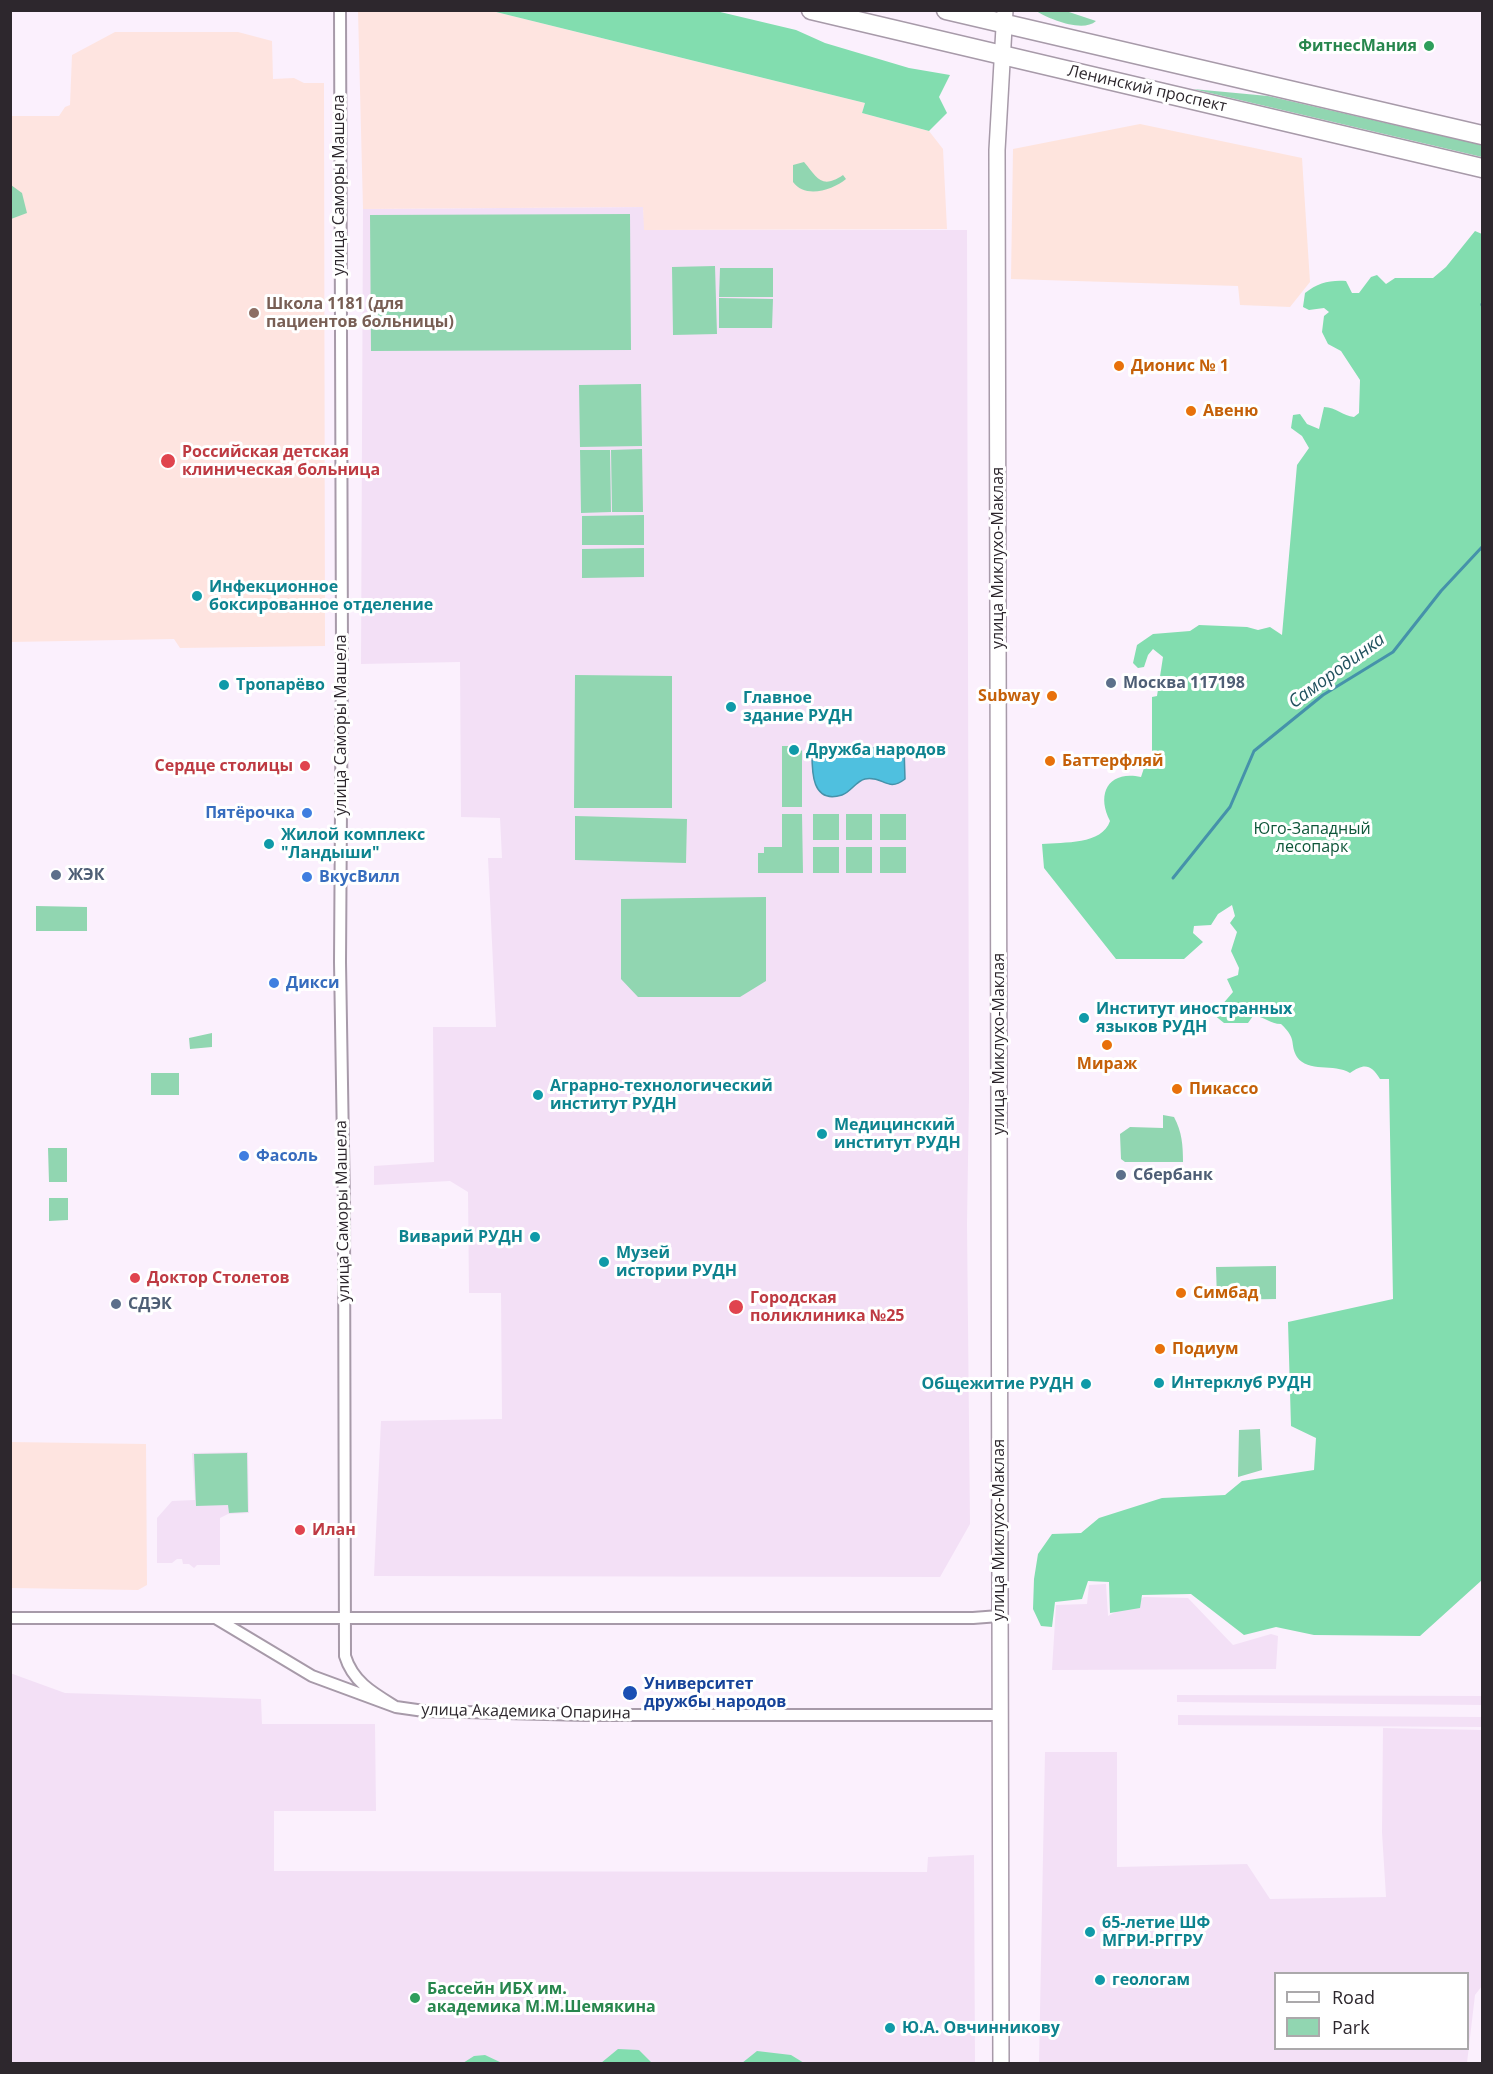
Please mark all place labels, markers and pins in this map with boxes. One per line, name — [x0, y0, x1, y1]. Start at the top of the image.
place label: ФитнесМания — [1298, 36, 1417, 56]
marker: ФитнесМания — [1422, 39, 1436, 53]
place label: Школа 1181 (для пациентов больницы) — [266, 294, 454, 332]
marker: Школа 1181 (для пациентов больницы) — [247, 306, 261, 320]
place label: Дионис № 1 — [1131, 356, 1229, 376]
marker: Дионис № 1 — [1112, 359, 1126, 373]
place label: Авеню — [1203, 401, 1258, 421]
marker: Авеню — [1184, 404, 1198, 418]
place label: Российская детская клиническая больница — [182, 442, 380, 480]
marker: Российская детская клиническая больница — [159, 452, 177, 470]
place label: Инфекционное боксированное отделение — [209, 577, 433, 615]
marker: Инфекционное боксированное отделение — [190, 589, 204, 603]
place label: Москва 117198 — [1123, 673, 1245, 693]
place label: Тропарёво — [236, 675, 325, 695]
marker: Москва 117198 — [1104, 676, 1118, 690]
marker: Тропарёво — [217, 678, 231, 692]
place label: Subway — [978, 686, 1040, 706]
place label: Главное здание РУДН — [743, 688, 853, 726]
marker: Subway — [1045, 689, 1059, 703]
marker: Главное здание РУДН — [724, 700, 738, 714]
place label: Дружба народов — [806, 740, 946, 760]
marker: Дружба народов — [787, 743, 801, 757]
place label: Баттерфляй — [1062, 751, 1164, 771]
marker: Баттерфляй — [1043, 754, 1057, 768]
place label: Сердце столицы — [155, 756, 293, 776]
marker: Сердце столицы — [298, 759, 312, 773]
place label: Пятёрочка — [205, 803, 295, 823]
marker: Пятёрочка — [300, 806, 314, 820]
place label: Жилой комплекс "Ландыши" — [281, 825, 425, 863]
marker: Жилой комплекс "Ландыши" — [262, 837, 276, 851]
place label: ЖЭК — [68, 865, 104, 885]
place label: ВкусВилл — [319, 867, 400, 887]
marker: ЖЭК — [49, 868, 63, 882]
marker: ВкусВилл — [300, 870, 314, 884]
place label: Дикси — [286, 973, 339, 993]
marker: Дикси — [267, 976, 281, 990]
place label: Институт иностранных языков РУДН — [1096, 999, 1292, 1037]
marker: Институт иностранных языков РУДН — [1077, 1011, 1091, 1025]
marker: Мираж — [1100, 1038, 1114, 1052]
place label: Мираж — [1077, 1054, 1137, 1074]
place label: Аграрно-технологический институт РУДН — [550, 1076, 773, 1114]
place label: Пикассо — [1189, 1079, 1258, 1099]
marker: Пикассо — [1170, 1082, 1184, 1096]
marker: Аграрно-технологический институт РУДН — [531, 1088, 545, 1102]
place label: Медицинский институт РУДН — [834, 1115, 961, 1153]
marker: Медицинский институт РУДН — [815, 1127, 829, 1141]
place label: Фасоль — [256, 1146, 318, 1166]
marker: Фасоль — [237, 1149, 251, 1163]
place label: Сбербанк — [1133, 1165, 1213, 1185]
marker: Сбербанк — [1114, 1168, 1128, 1182]
place label: Виварий РУДН — [399, 1227, 523, 1247]
marker: Виварий РУДН — [528, 1230, 542, 1244]
place label: Музей истории РУДН — [616, 1243, 737, 1281]
marker: Музей истории РУДН — [597, 1255, 611, 1269]
place label: Доктор Столетов — [147, 1268, 290, 1288]
marker: Доктор Столетов — [128, 1271, 142, 1285]
place label: Симбад — [1193, 1283, 1258, 1303]
marker: Симбад — [1174, 1286, 1188, 1300]
place label: Городская поликлиника №25 — [750, 1288, 905, 1326]
place label: СДЭК — [128, 1294, 172, 1314]
marker: СДЭК — [109, 1297, 123, 1311]
marker: Городская поликлиника №25 — [727, 1298, 745, 1316]
place label: Подиум — [1172, 1339, 1239, 1359]
marker: Подиум — [1153, 1342, 1167, 1356]
place label: Интерклуб РУДН — [1171, 1373, 1312, 1393]
place label: Общежитие РУДН — [922, 1374, 1074, 1394]
marker: Интерклуб РУДН — [1152, 1376, 1166, 1390]
marker: Общежитие РУДН — [1079, 1377, 1093, 1391]
place label: Илан — [312, 1520, 356, 1540]
marker: Илан — [293, 1523, 307, 1537]
place label: Университет дружбы народов — [644, 1674, 786, 1712]
marker: Университет дружбы народов — [621, 1684, 639, 1702]
place label: 65-летие ШФ МГРИ-РГГРУ — [1102, 1913, 1210, 1951]
marker: 65-летие ШФ МГРИ-РГГРУ — [1083, 1925, 1097, 1939]
place label: геологам — [1112, 1970, 1190, 1990]
marker: геологам — [1093, 1973, 1107, 1987]
place label: Бассейн ИБХ им. академика М.М.Шемякина — [427, 1979, 656, 2017]
marker: Бассейн ИБХ им. академика М.М.Шемякина — [408, 1991, 422, 2005]
place label: Ю.А. Овчинникову — [902, 2018, 1060, 2038]
marker: Ю.А. Овчинникову — [883, 2021, 897, 2035]

